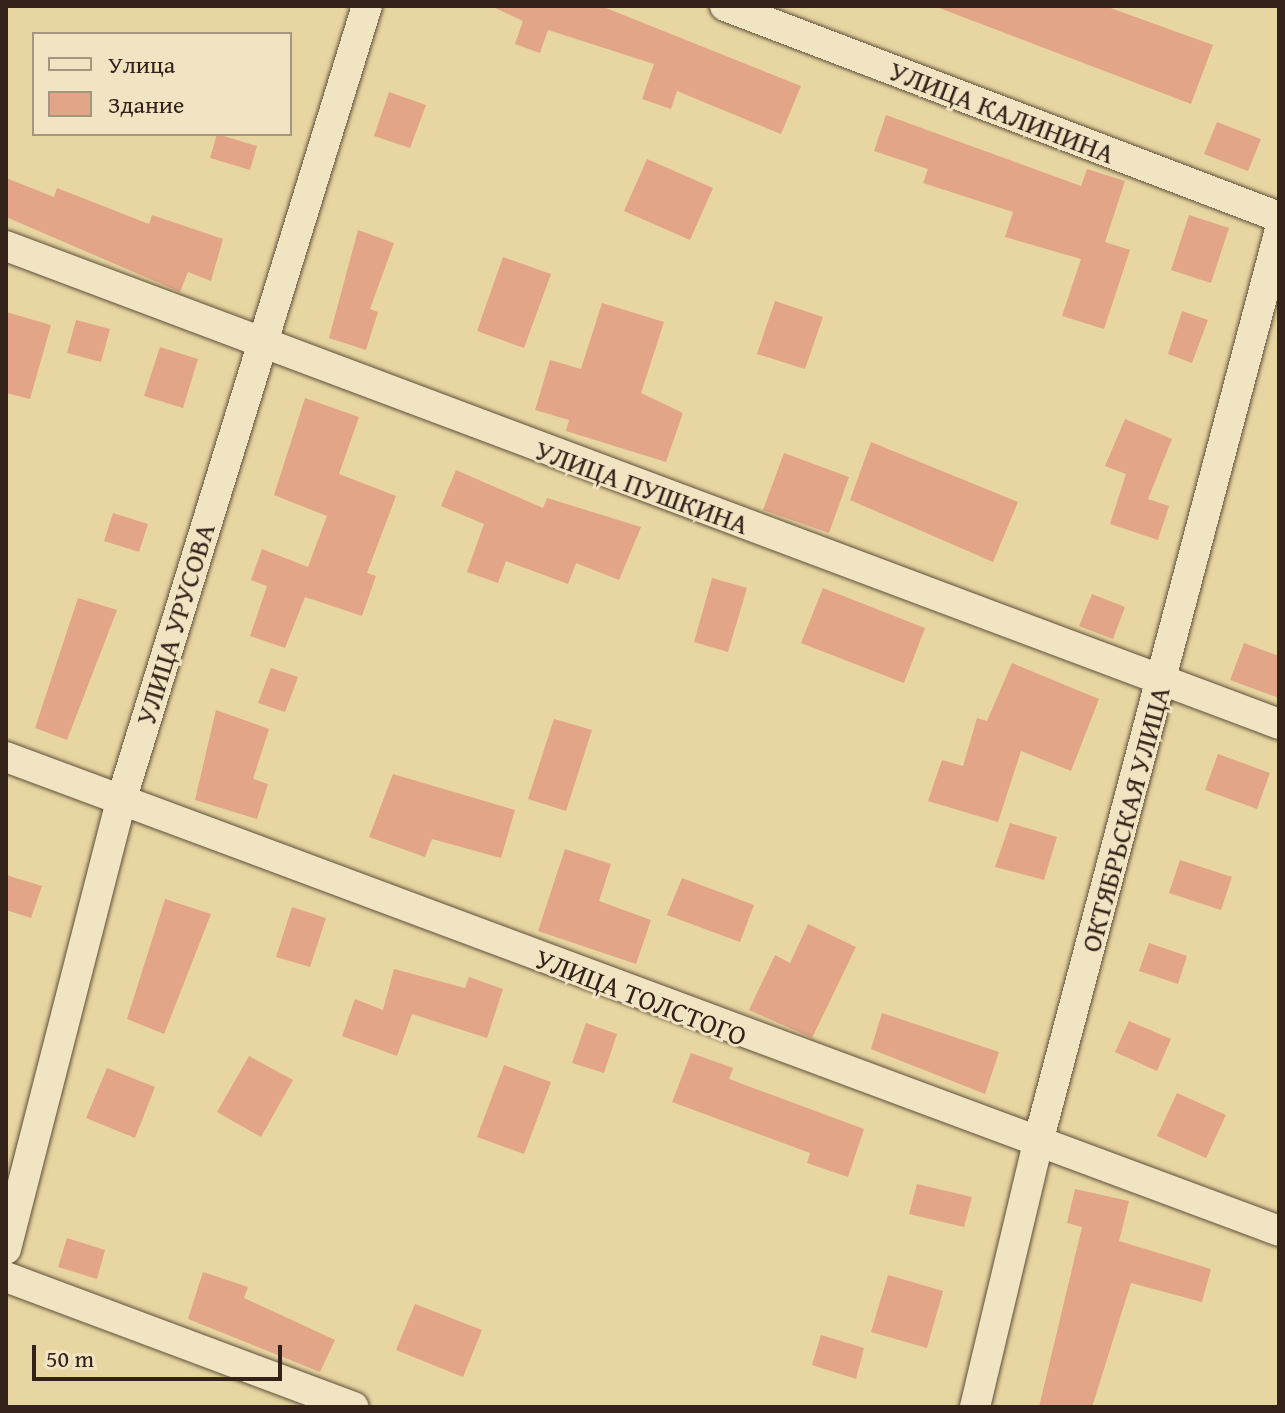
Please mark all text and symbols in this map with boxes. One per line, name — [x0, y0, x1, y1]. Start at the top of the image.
legend — [32, 32, 292, 136]
text: Улица — [108, 47, 175, 82]
street label: УЛИЦА КАЛИНИНА — [885, 54, 1119, 170]
text: Здание — [108, 87, 184, 122]
street label: УЛИЦА ПУШКИНА — [531, 433, 753, 541]
street label: УЛИЦА УРУСОВА — [128, 519, 222, 729]
street label: ОКТЯБРЬСКАЯ УЛИЦА — [1073, 683, 1177, 955]
street label: УЛИЦА ТОЛСТОГО — [530, 941, 752, 1053]
scale bar — [36, 1329, 286, 1379]
text: 50 m — [46, 1341, 94, 1376]

